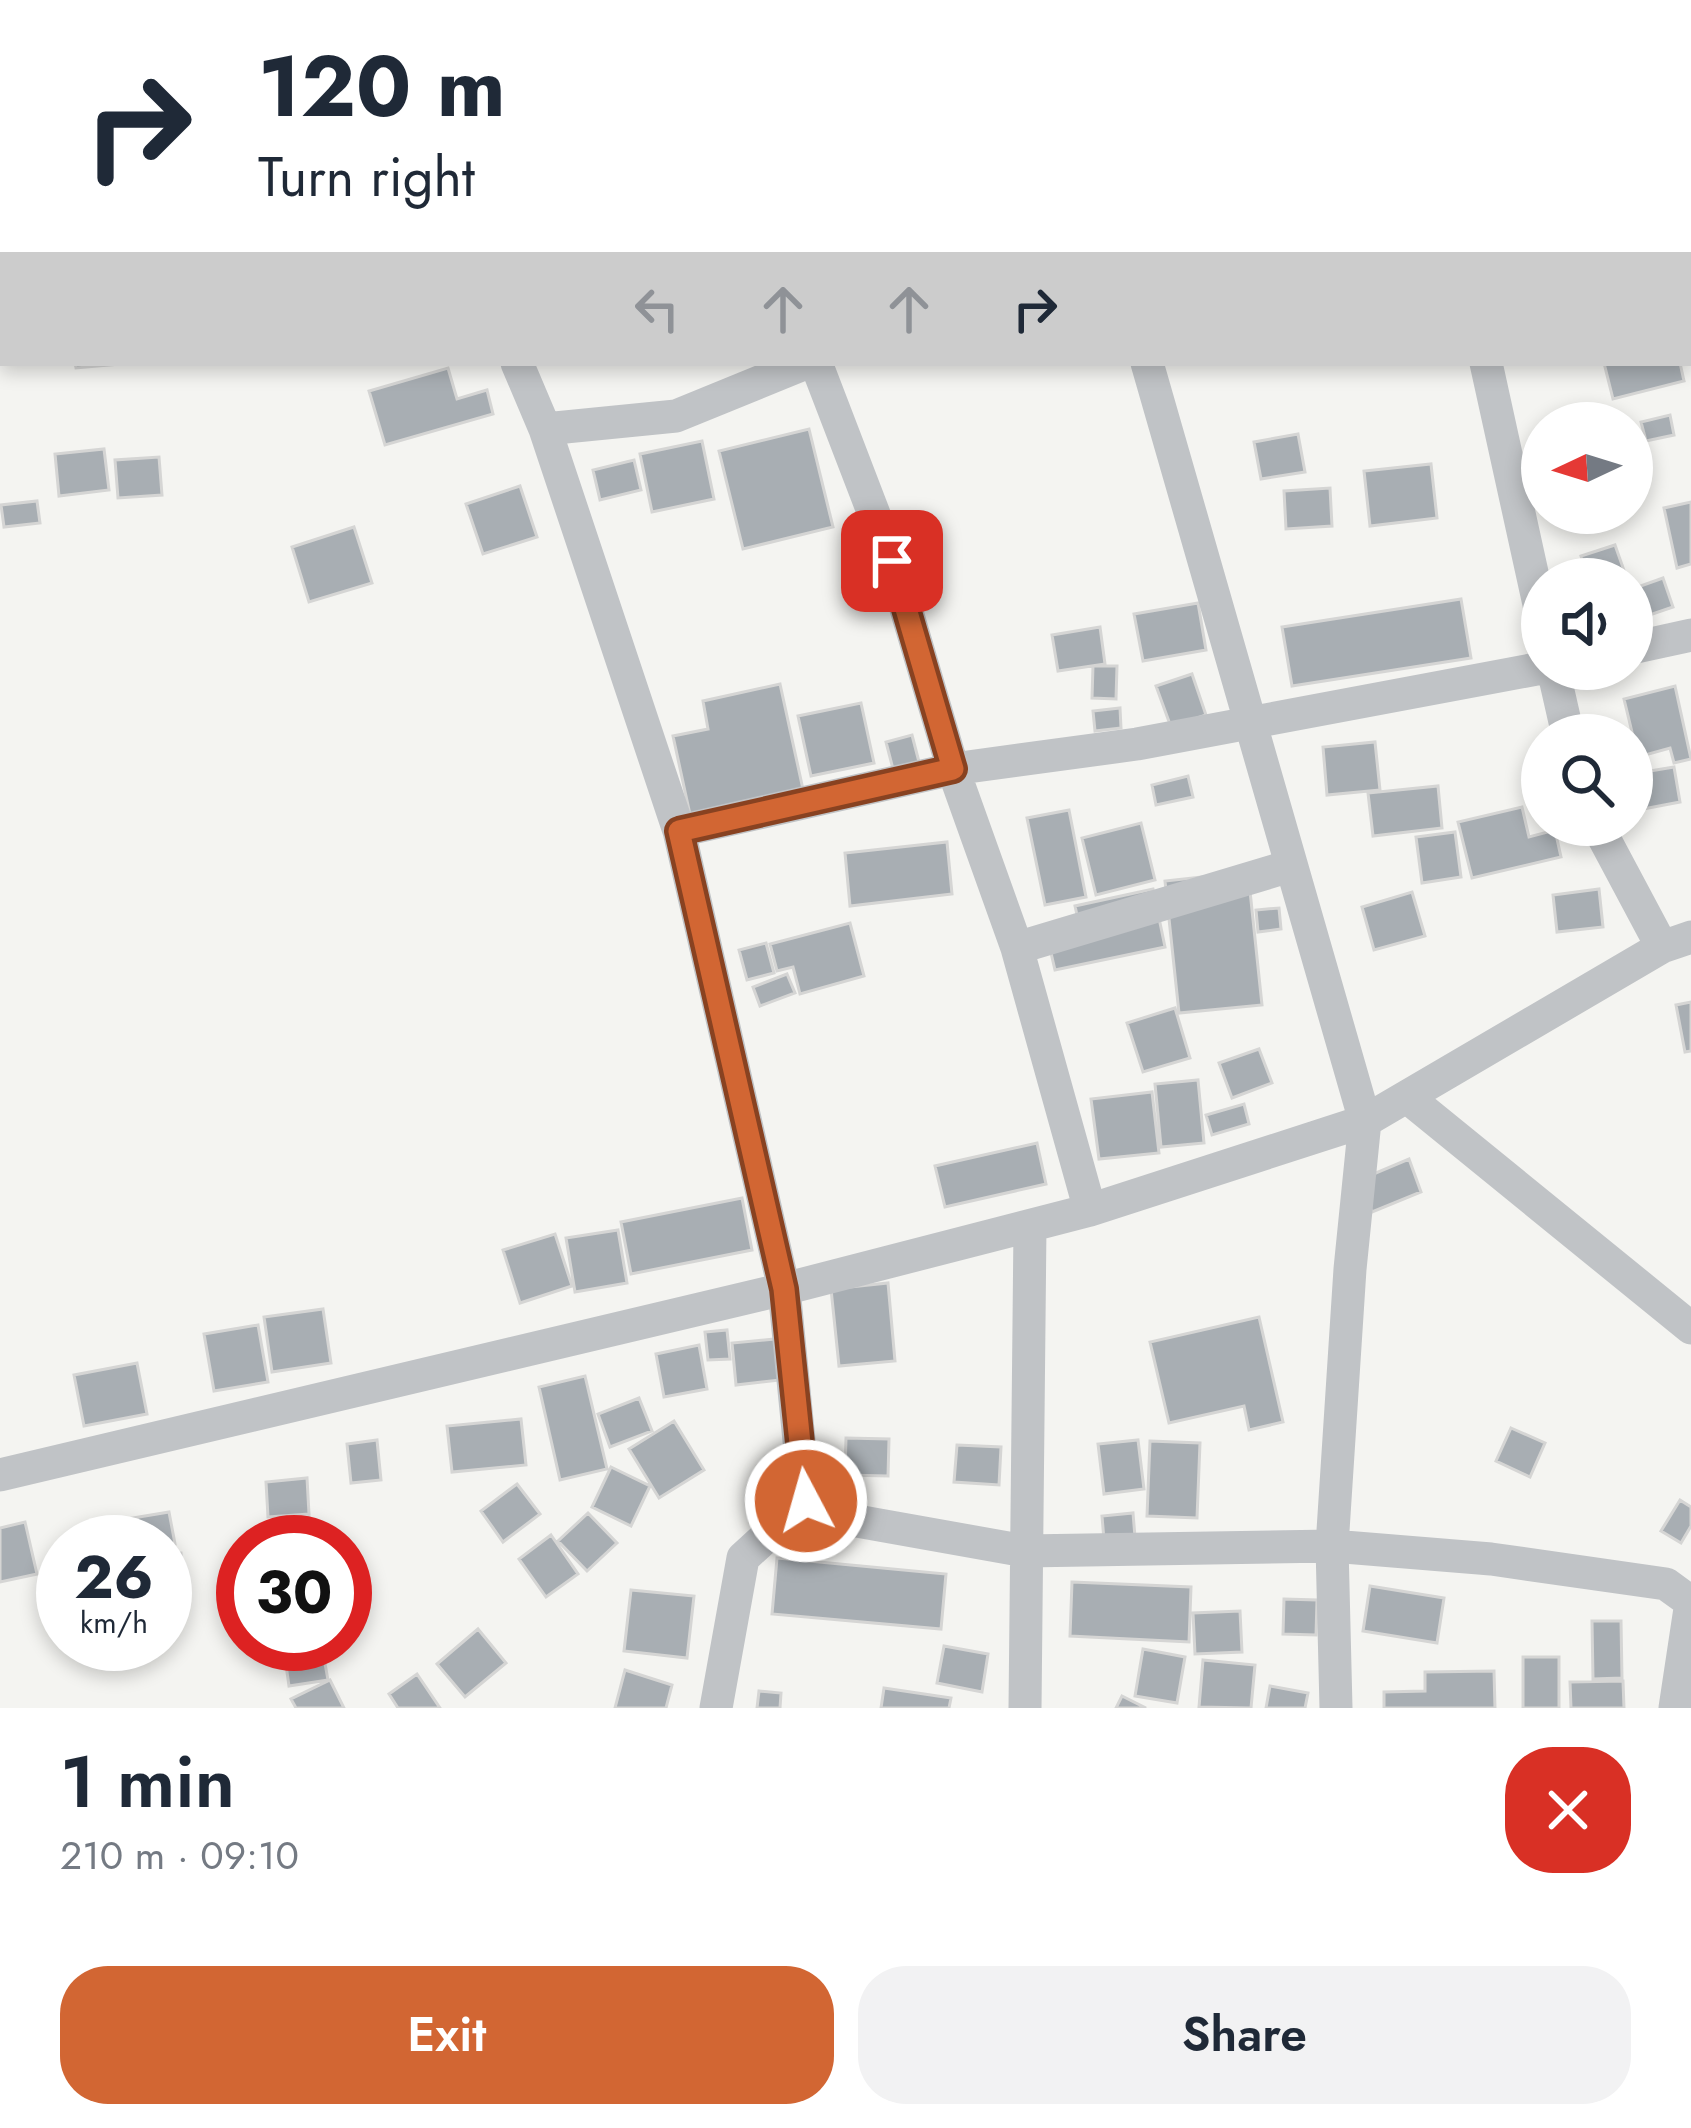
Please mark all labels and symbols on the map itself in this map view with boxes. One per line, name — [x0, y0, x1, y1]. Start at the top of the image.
north arrow — [1521, 402, 1653, 534]
pin — [841, 510, 943, 612]
position arrow — [743, 1438, 869, 1564]
speed limit sign: 30 — [216, 1515, 372, 1671]

